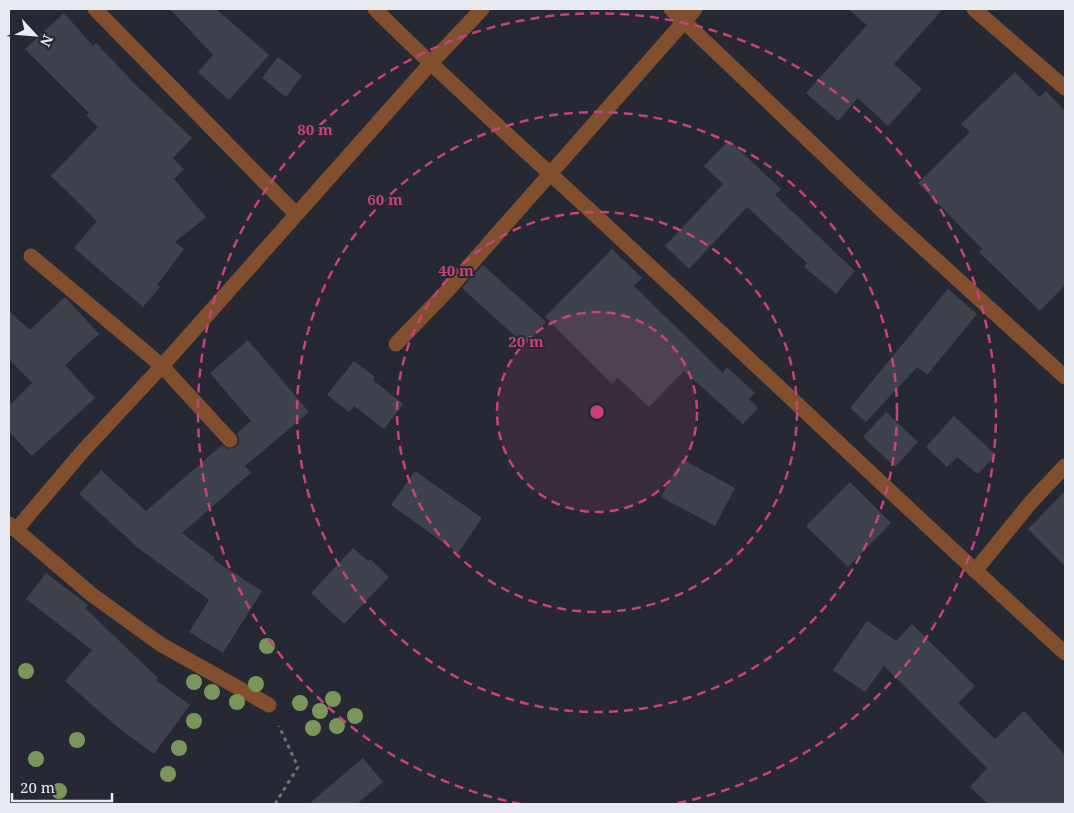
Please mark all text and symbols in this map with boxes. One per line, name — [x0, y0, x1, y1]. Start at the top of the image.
north arrow — [10, 10, 60, 60]
text: N — [36, 32, 58, 50]
text: 80 m — [297, 119, 333, 139]
text: 60 m — [367, 189, 403, 209]
text: 40 m — [438, 260, 474, 280]
text: 20 m — [508, 331, 544, 351]
centre of rings — [588, 403, 606, 421]
scale bar — [12, 770, 112, 802]
text: 20 m — [20, 777, 55, 797]

